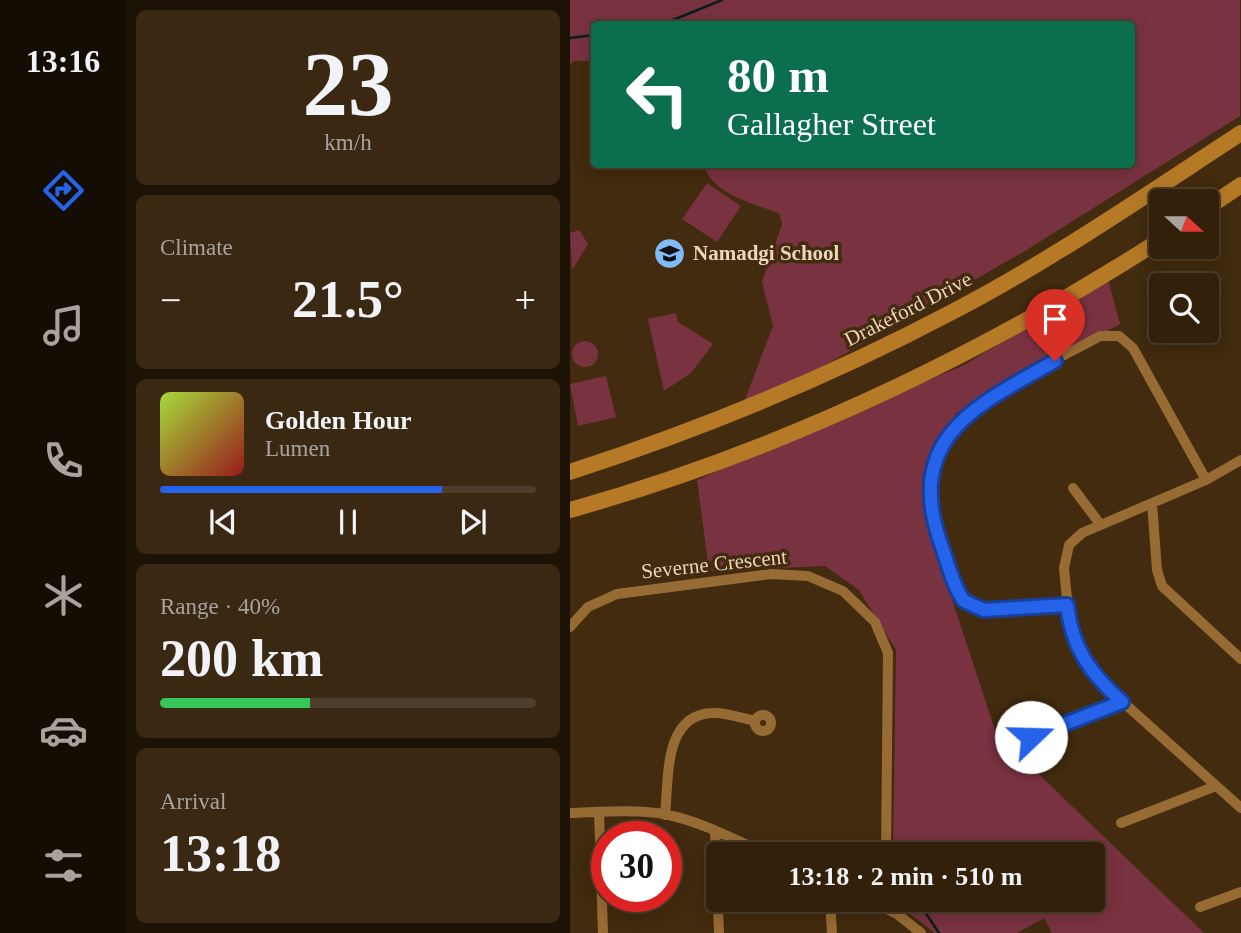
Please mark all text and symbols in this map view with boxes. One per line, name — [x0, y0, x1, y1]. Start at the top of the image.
text: 23 — [303, 34, 394, 135]
text: 13:16 — [26, 43, 100, 79]
text: 80 m — [727, 48, 829, 103]
icon: left — [612, 49, 703, 140]
text: Gallagher Street — [727, 106, 936, 142]
text: km/h — [324, 130, 372, 155]
icon: directions — [39, 166, 88, 215]
north arrow — [1149, 189, 1219, 259]
map controls — [1149, 189, 1219, 343]
text: Climate — [160, 235, 233, 260]
school or university icon: Namadgi School — [653, 236, 687, 270]
place label: Namadgi School — [693, 241, 840, 265]
street label: Drakeford Drive — [840, 267, 976, 351]
text: 21.5° — [292, 271, 404, 328]
button: search — [1149, 273, 1219, 343]
text: − — [160, 279, 181, 321]
text: + — [515, 279, 536, 321]
pin — [1025, 289, 1085, 361]
icon: arrive — [1036, 300, 1074, 338]
icon: music — [39, 301, 88, 350]
text: Golden Hour — [265, 406, 412, 435]
icon: phone — [39, 436, 88, 485]
text: Lumen — [265, 436, 330, 461]
icon: previous — [204, 503, 242, 541]
icon: pause — [329, 503, 367, 541]
icon: next — [454, 503, 492, 541]
street label: Severne Crescent — [640, 544, 788, 584]
icon: climate — [39, 571, 88, 620]
text: Range · 40% — [160, 594, 280, 619]
text: 200 km — [160, 630, 323, 687]
position arrow — [994, 700, 1068, 774]
icon: car — [39, 706, 88, 755]
text: Arrival — [160, 789, 226, 814]
speed limit sign: 30 — [591, 821, 682, 912]
text: 13:18 — [160, 825, 281, 882]
icon: filters — [39, 841, 88, 890]
text: 13:18 · 2 min · 510 m — [789, 862, 1023, 891]

